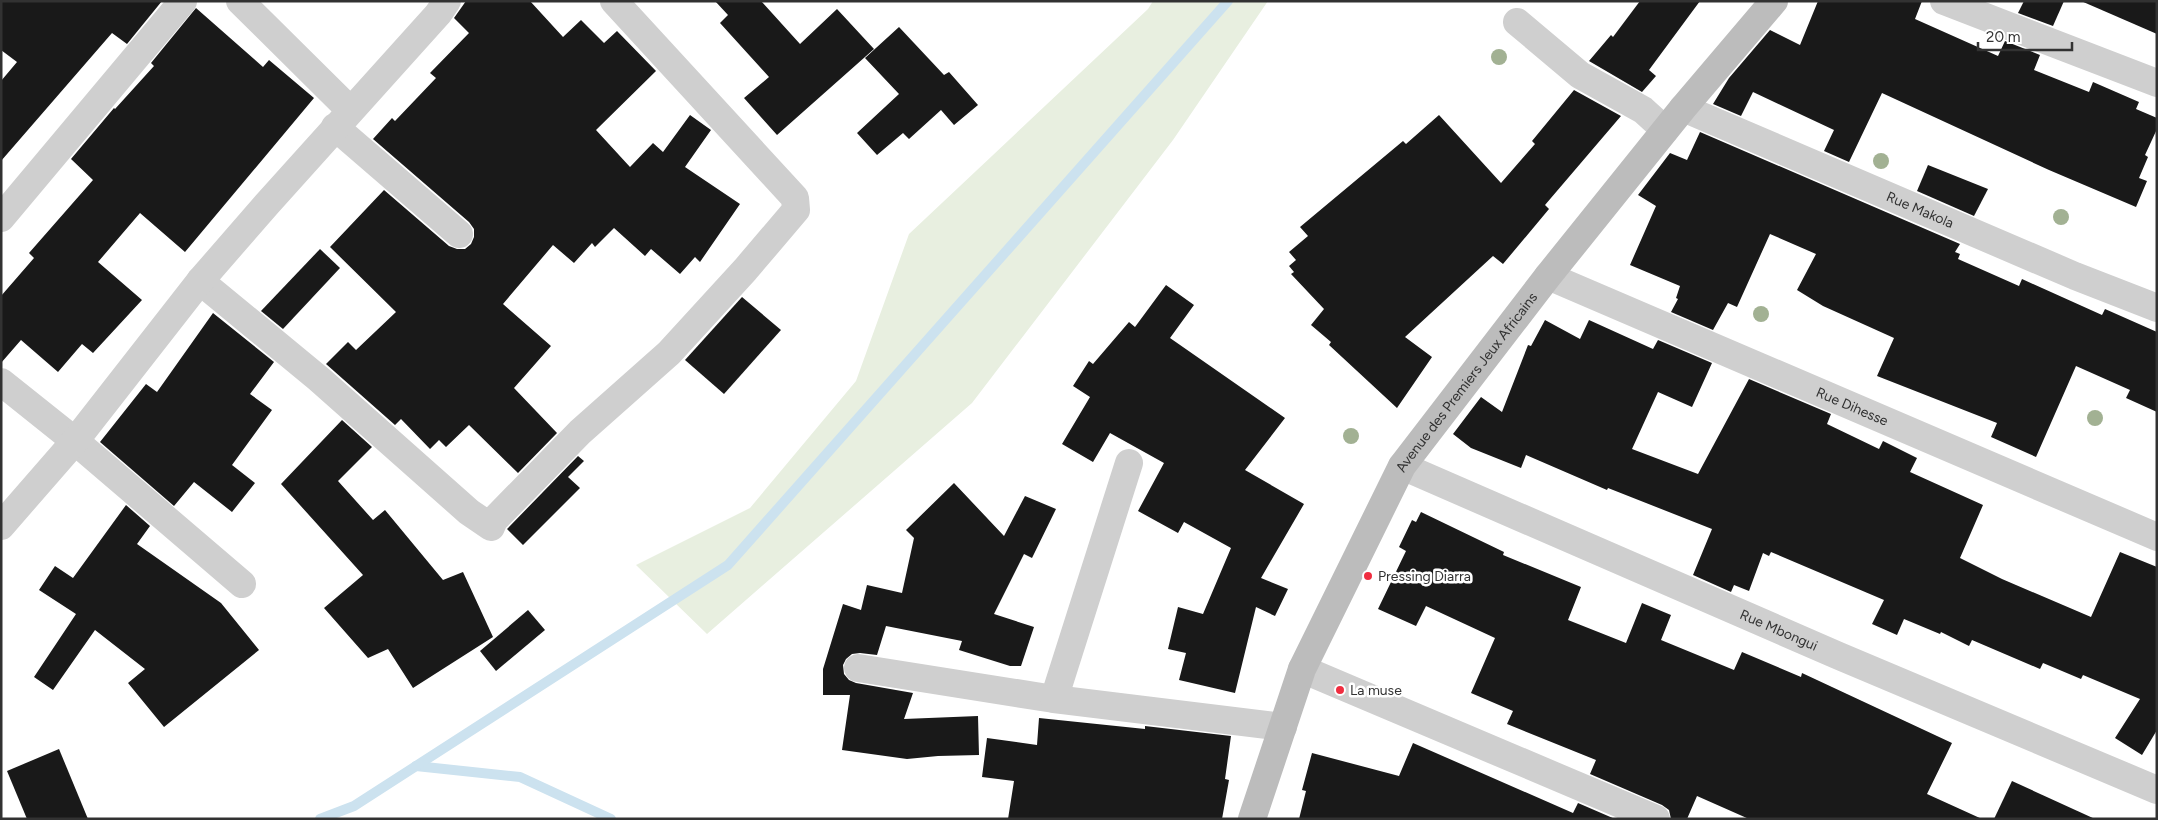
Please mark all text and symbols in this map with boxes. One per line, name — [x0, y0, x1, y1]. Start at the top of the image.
scale bar — [1978, 20, 2072, 52]
text: 20 m — [1986, 28, 2020, 46]
street label: Rue Makola — [1884, 188, 1956, 232]
street label: Avenue des Premiers Jeux Africains — [1392, 289, 1541, 475]
street label: Rue Dihesse — [1813, 384, 1891, 430]
place label: Pressing Diarra — [1378, 568, 1471, 585]
marker: Pressing Diarra — [1362, 570, 1374, 582]
street label: Rue Mbongui — [1737, 606, 1820, 655]
place label: La muse — [1350, 682, 1402, 699]
marker: La muse — [1334, 684, 1346, 696]

